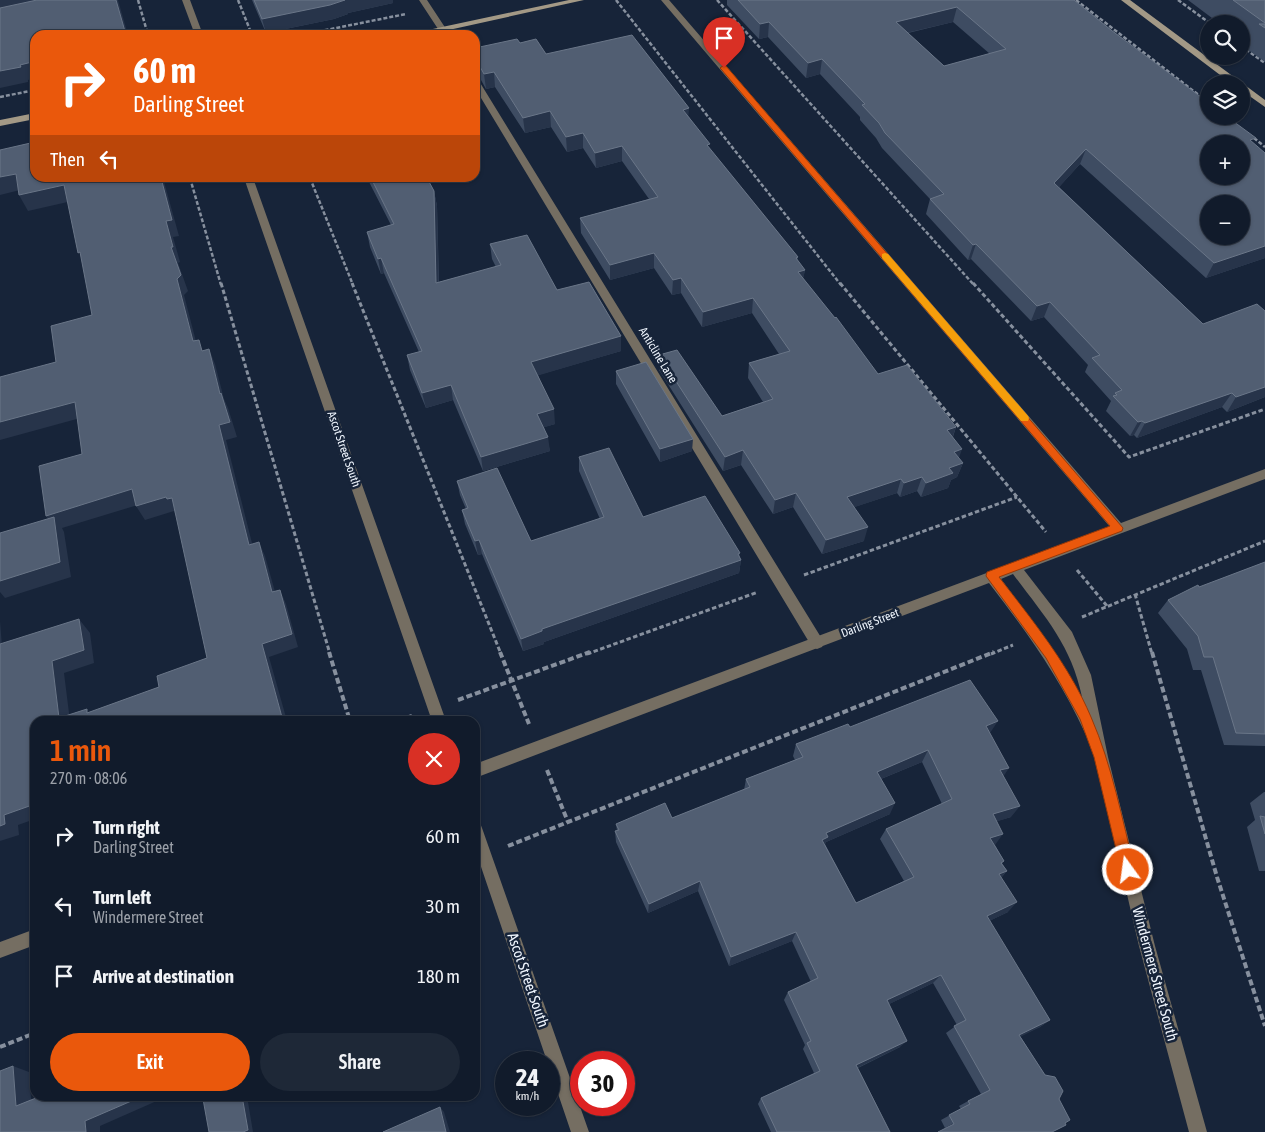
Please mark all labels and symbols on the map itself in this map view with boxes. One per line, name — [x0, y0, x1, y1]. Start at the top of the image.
pin — [703, 17, 745, 68]
street label: Anticline Lane — [636, 325, 680, 385]
street label: Ascot Street South — [325, 409, 363, 489]
street label: Darling Street — [839, 605, 901, 640]
position arrow — [1101, 843, 1153, 895]
street label: Windermere Street South — [1129, 905, 1182, 1043]
street label: Ascot Street South — [504, 930, 553, 1029]
speed limit sign: 30 — [570, 1051, 635, 1116]

